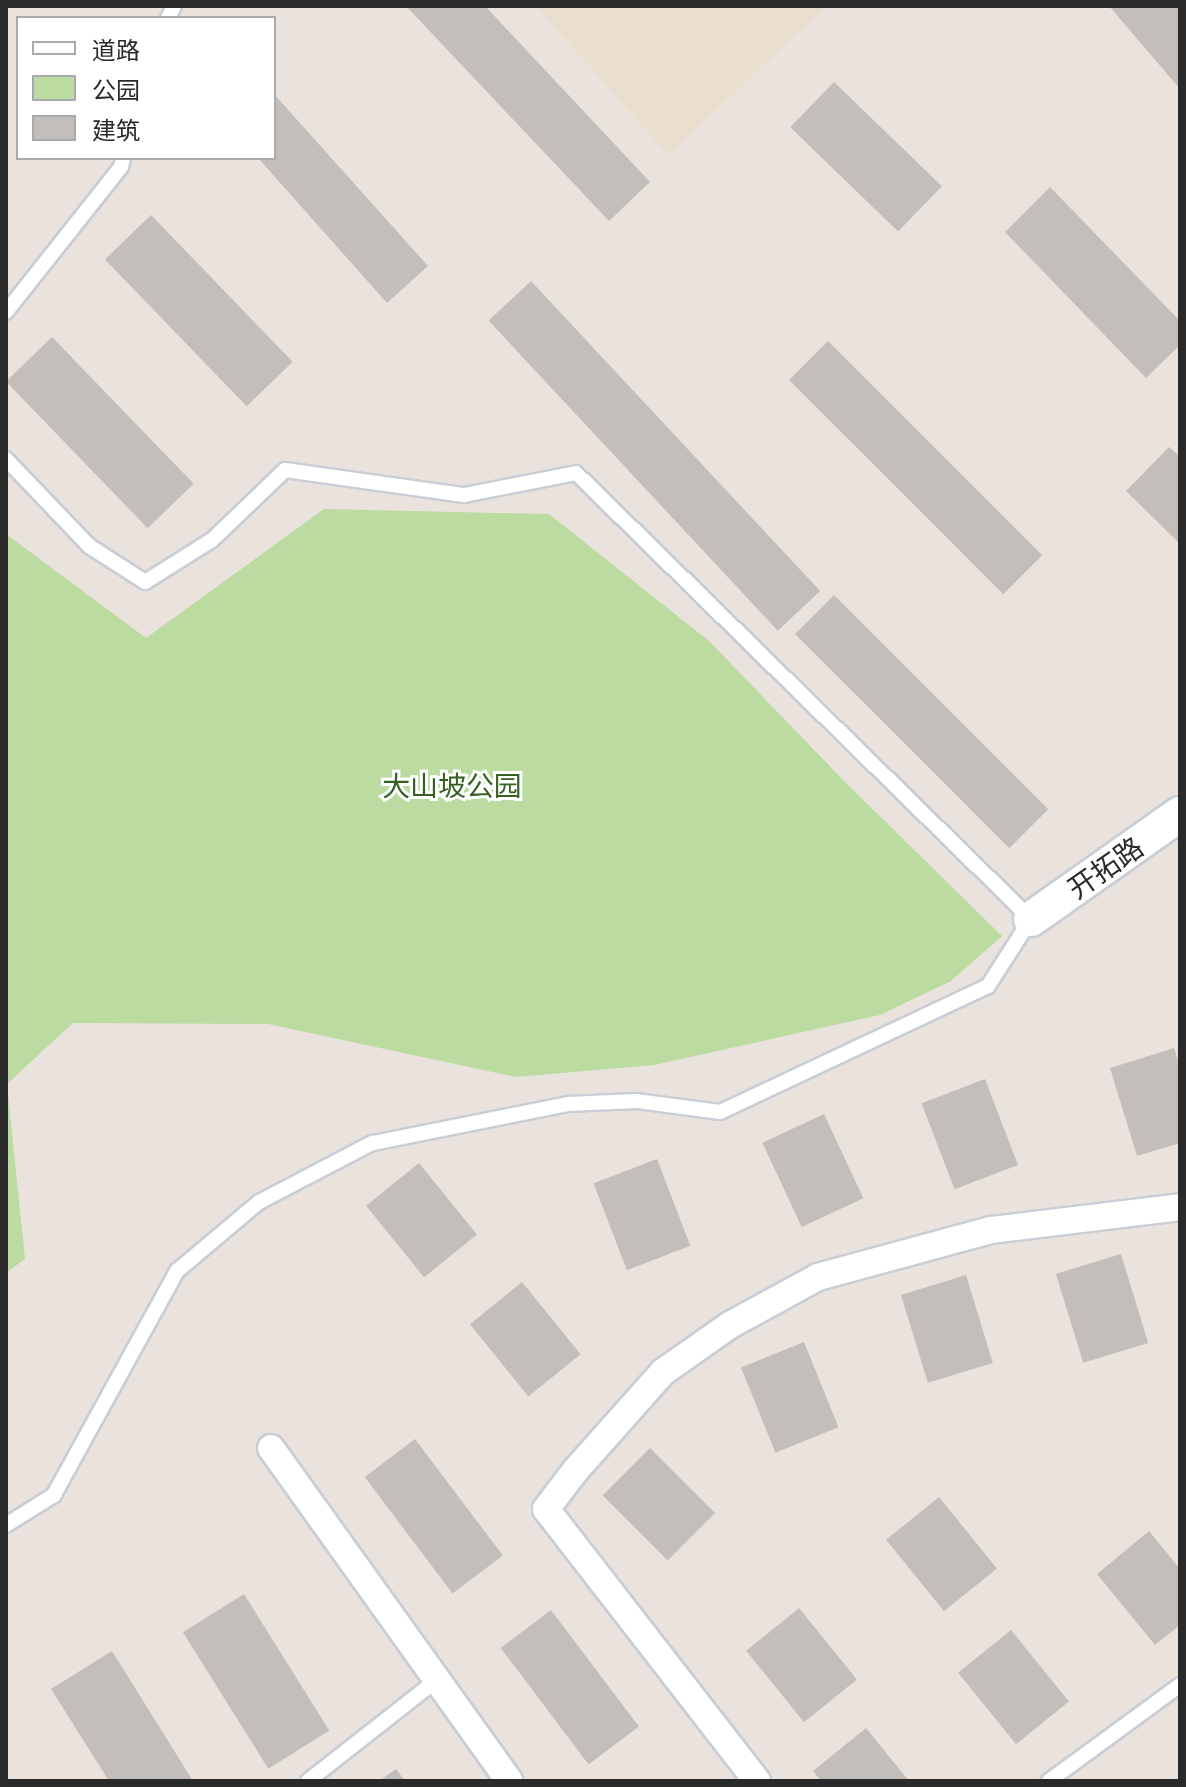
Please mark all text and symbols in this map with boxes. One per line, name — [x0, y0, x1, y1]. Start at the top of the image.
legend — [16, 16, 276, 160]
text: 道路 — [92, 35, 140, 64]
text: 公园 — [92, 75, 140, 104]
text: 建筑 — [92, 115, 140, 144]
park label: 大山坡公园 — [382, 768, 522, 802]
street label: 开拓路 — [1061, 829, 1149, 905]

